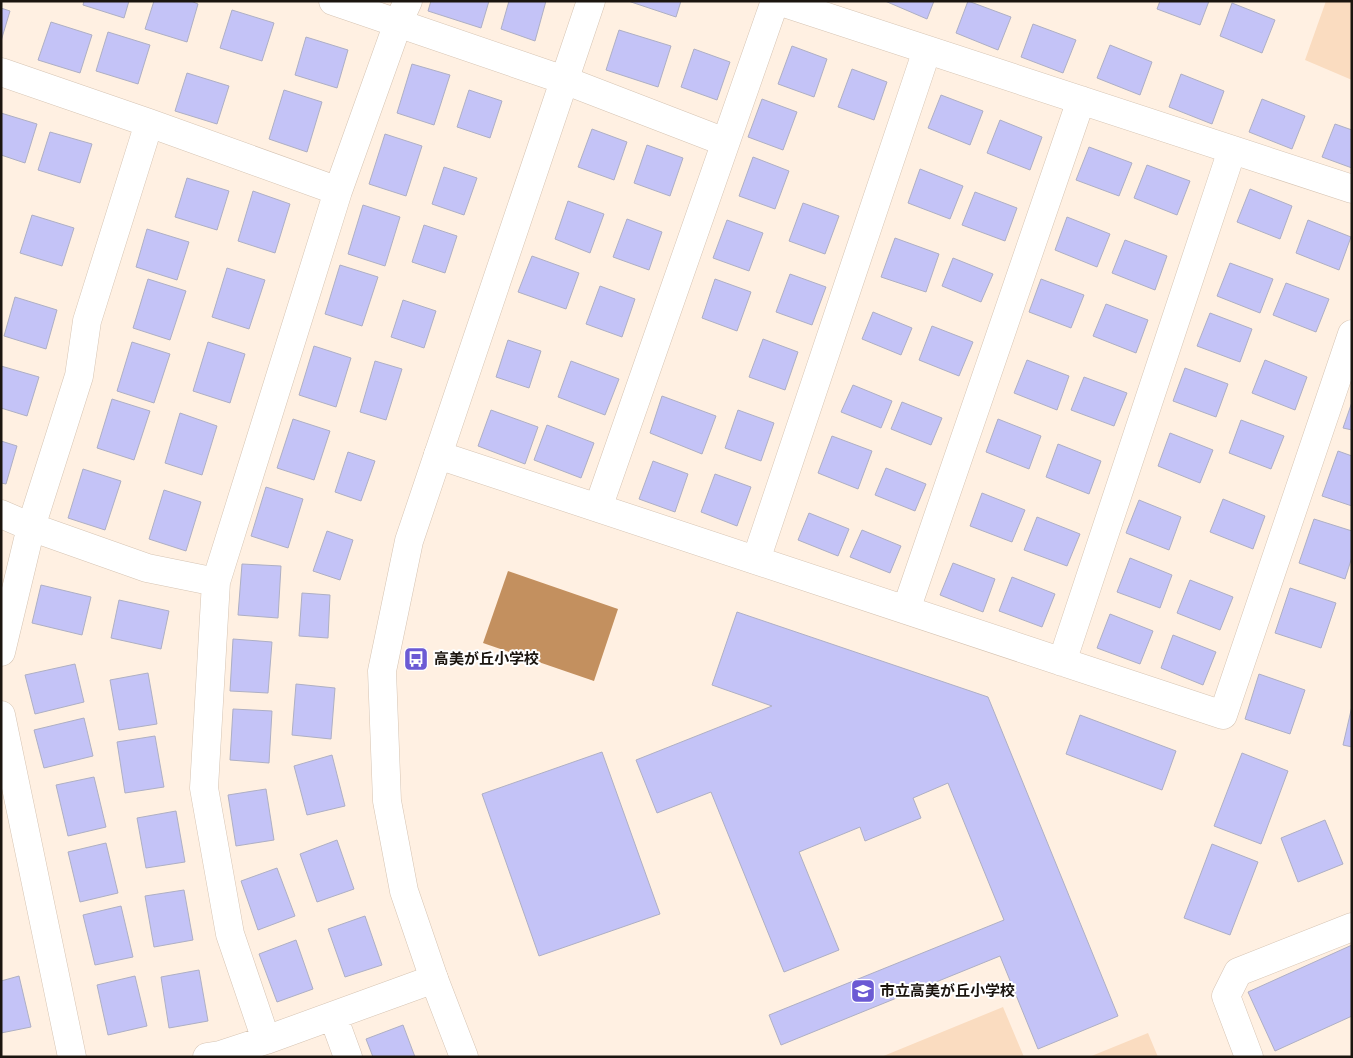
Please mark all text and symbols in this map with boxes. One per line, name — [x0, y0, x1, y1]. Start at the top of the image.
bus stop icon: 高美が丘小学校 — [403, 646, 429, 672]
place label: 高美が丘小学校 — [434, 650, 539, 668]
school or university icon: 市立高美が丘小学校 — [850, 978, 876, 1004]
place label: 市立高美が丘小学校 — [880, 982, 1015, 1000]

